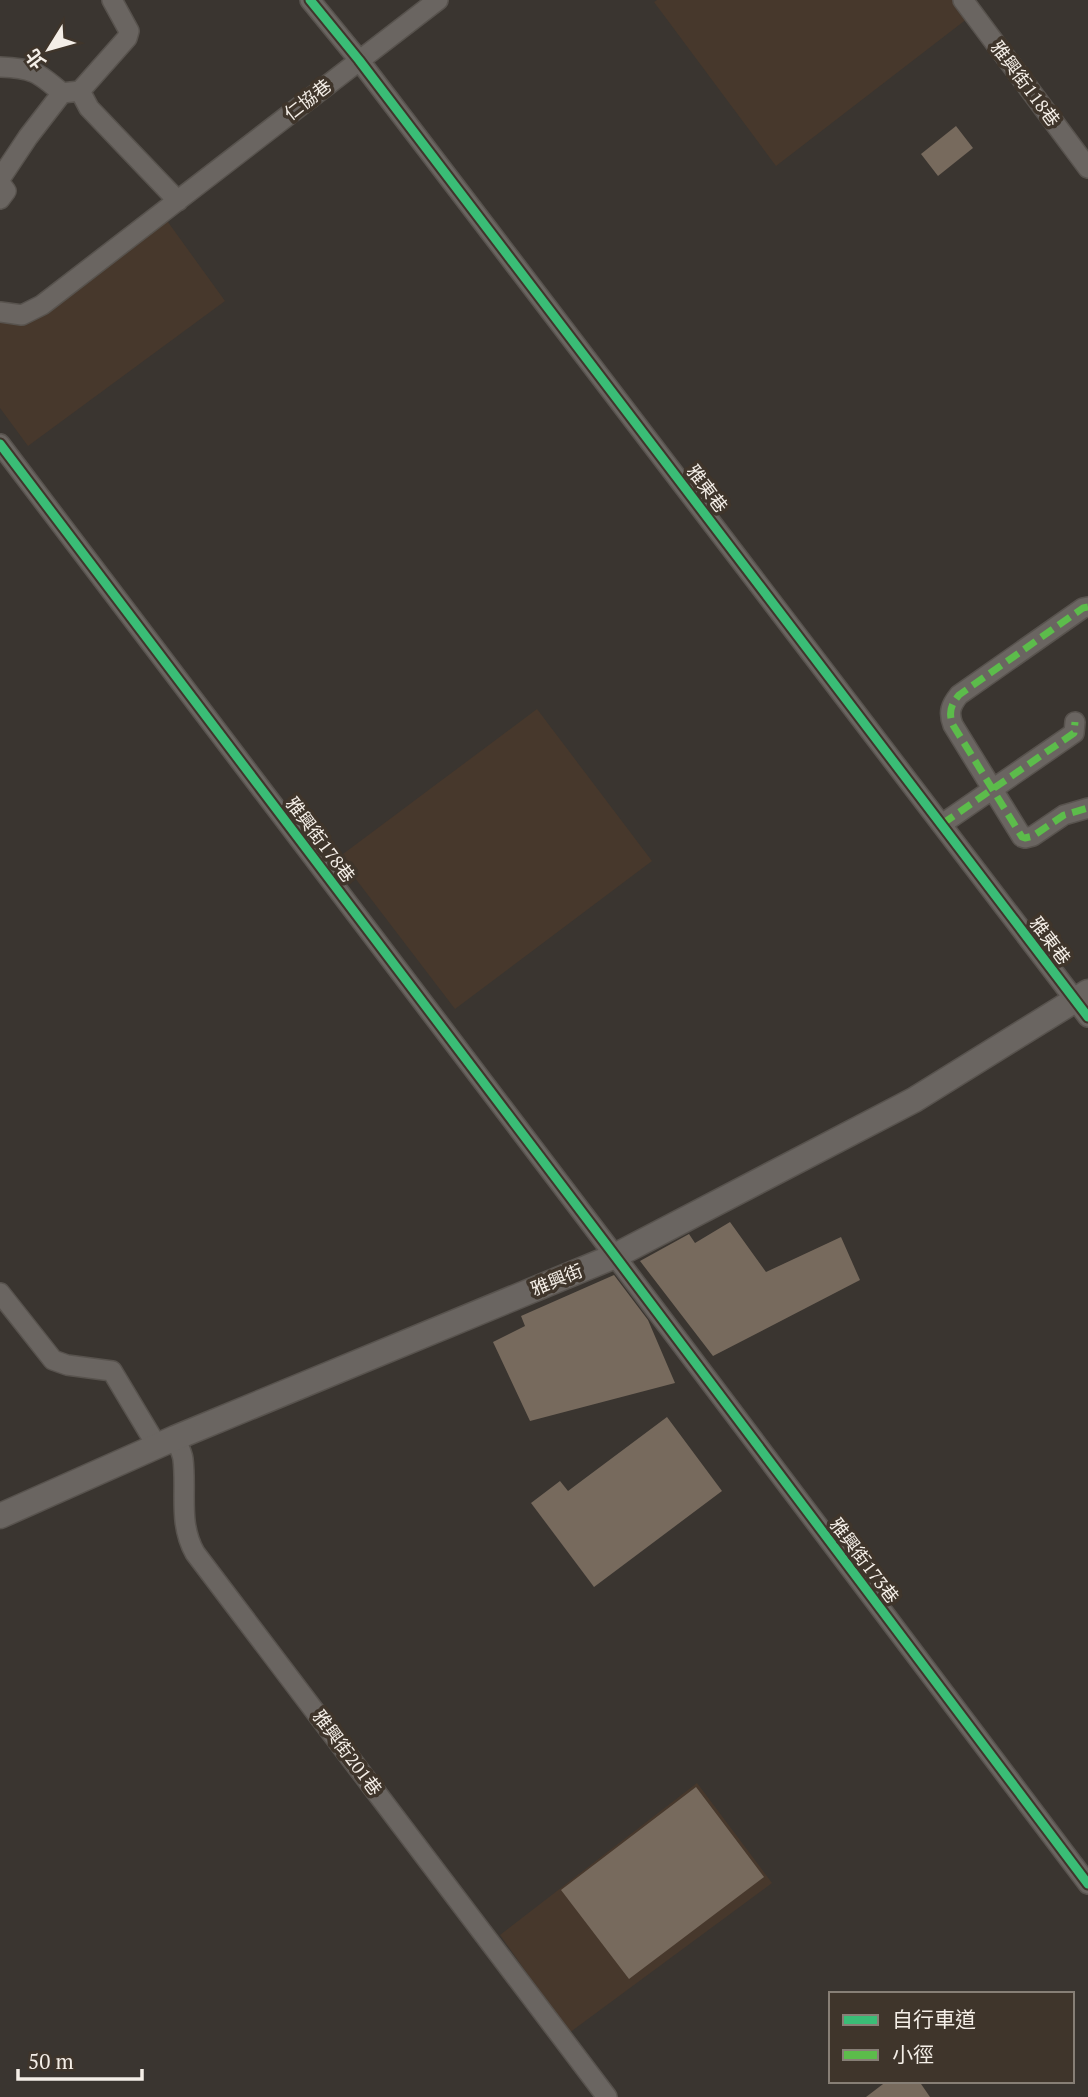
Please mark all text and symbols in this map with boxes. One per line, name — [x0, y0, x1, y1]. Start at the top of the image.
north arrow — [14, 14, 84, 84]
street label: 雅興街118巷 — [986, 36, 1066, 131]
text: 北 — [19, 44, 51, 75]
street label: 仁協巷 — [279, 73, 336, 125]
street label: 雅東巷 — [682, 460, 734, 517]
street label: 雅興街178巷 — [281, 792, 361, 887]
street label: 雅東巷 — [1025, 912, 1077, 969]
street label: 雅興街 — [527, 1258, 586, 1300]
street label: 雅興街173巷 — [825, 1513, 905, 1608]
street label: 雅興街201巷 — [308, 1705, 388, 1800]
legend — [829, 1992, 1074, 2083]
text: 自行車道 — [892, 2005, 976, 2033]
scale bar — [18, 2038, 142, 2082]
text: 小徑 — [892, 2040, 934, 2068]
text: 50 m — [28, 2047, 74, 2075]

